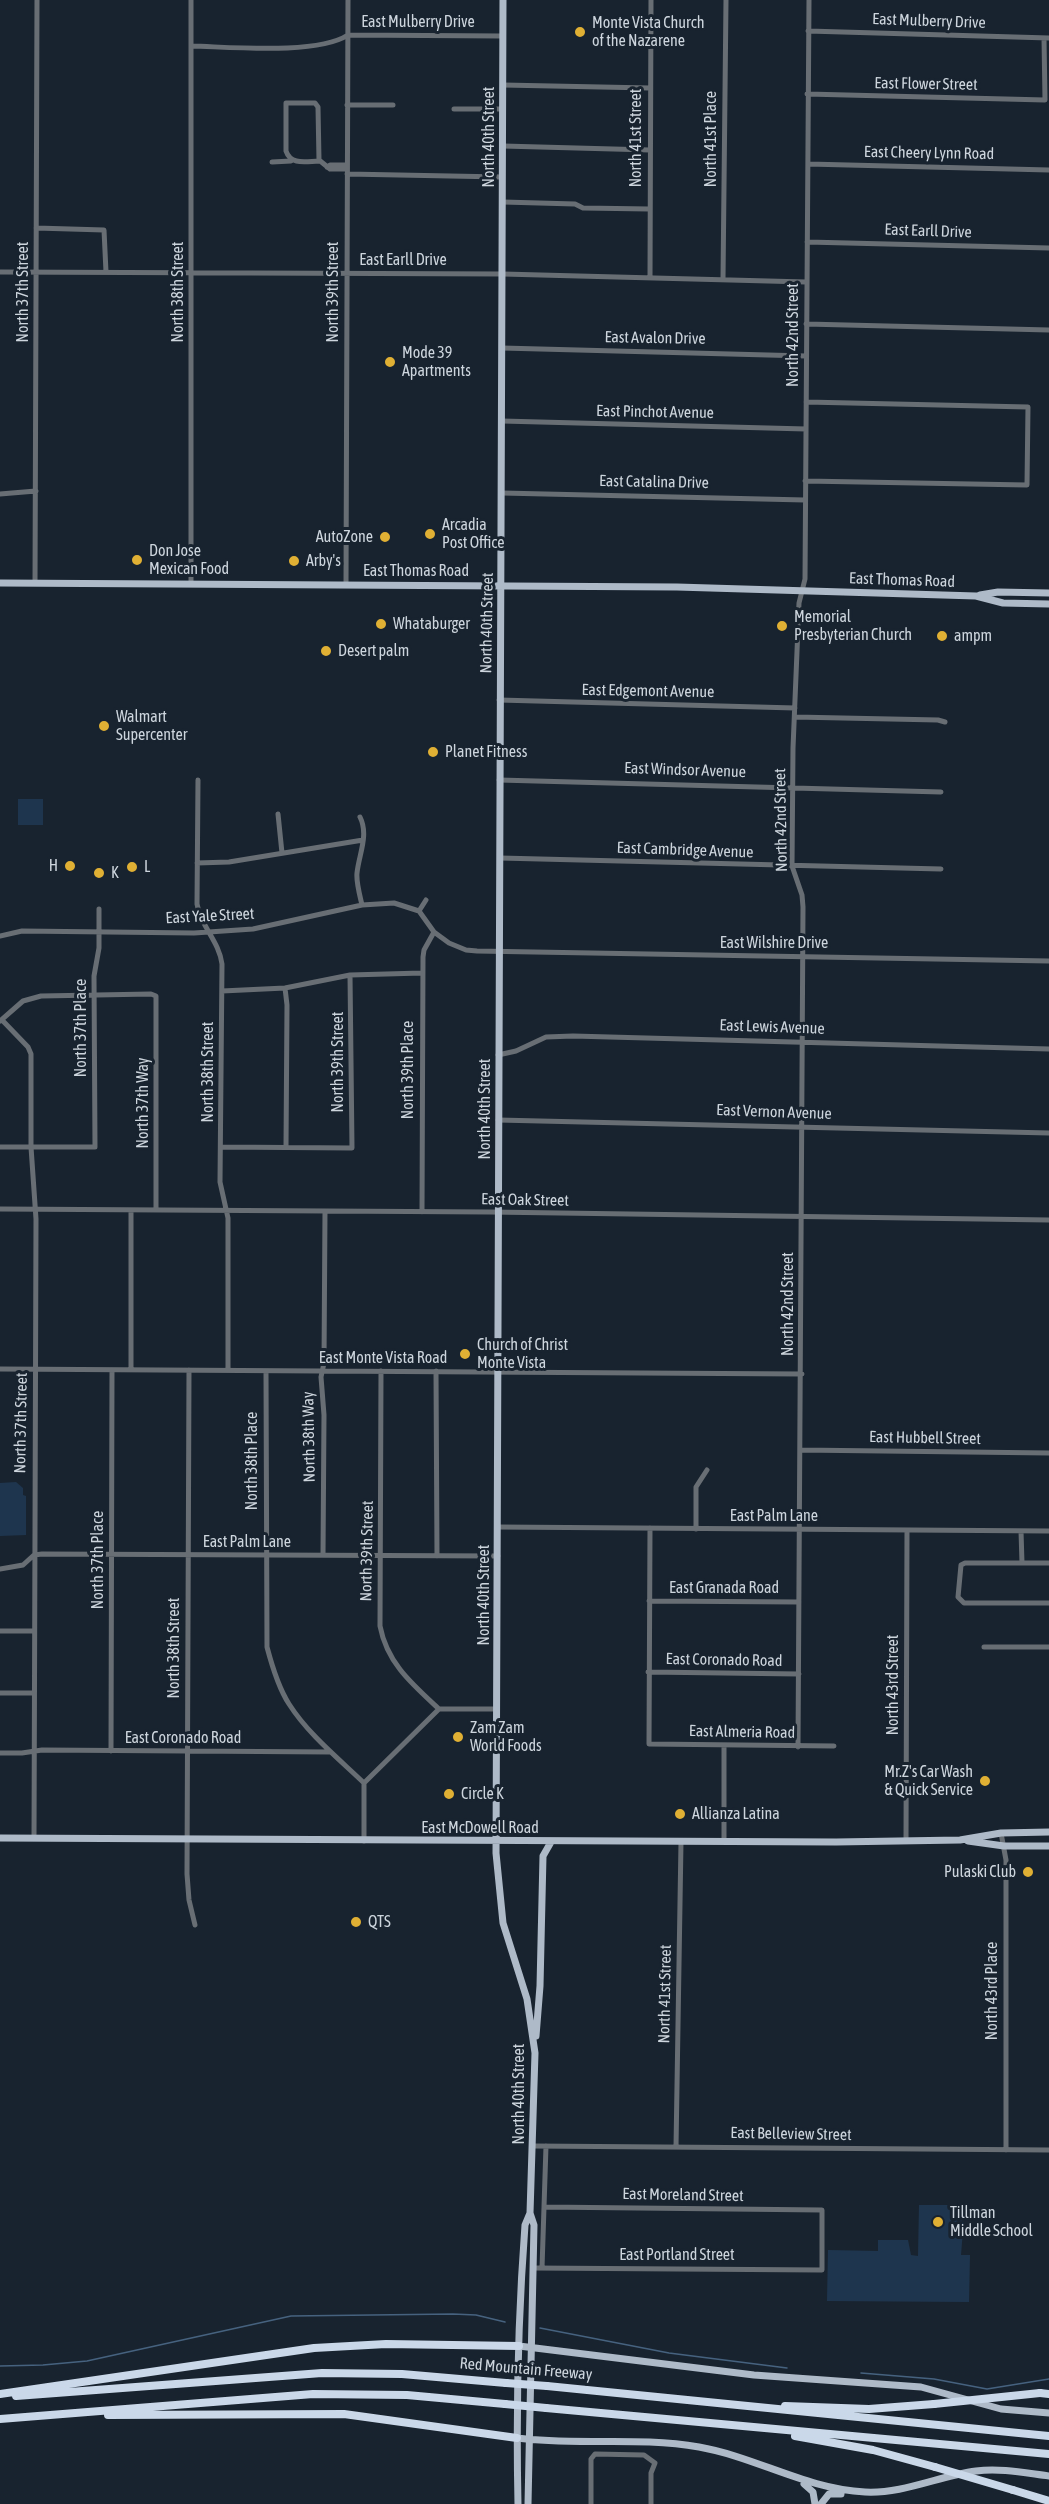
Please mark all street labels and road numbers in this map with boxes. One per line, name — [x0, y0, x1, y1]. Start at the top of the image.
street label: East Mulberry Drive — [872, 9, 986, 33]
street label: East Mulberry Drive — [361, 12, 475, 32]
street label: East Flower Street — [874, 74, 978, 94]
street label: North 40th Street — [479, 87, 499, 187]
street label: North 41st Street — [626, 89, 646, 187]
street label: North 41st Place — [701, 91, 721, 187]
street label: East Cheery Lynn Road — [864, 142, 994, 164]
street label: East Earll Drive — [884, 220, 972, 242]
street label: North 37th Street — [13, 242, 33, 342]
street label: North 38th Street — [168, 242, 188, 342]
street label: North 39th Street — [323, 242, 343, 342]
street label: East Earll Drive — [359, 250, 447, 270]
street label: North 42nd Street — [783, 283, 803, 387]
street label: East Avalon Drive — [604, 328, 706, 348]
street label: East Pinchot Avenue — [596, 401, 714, 423]
street label: East Catalina Drive — [599, 471, 709, 493]
street label: East Thomas Road — [363, 561, 469, 581]
street label: East Thomas Road — [849, 569, 955, 591]
street label: North 40th Street — [477, 572, 497, 674]
street label: East Edgemont Avenue — [581, 680, 715, 702]
street label: East Windsor Avenue — [624, 758, 746, 782]
street label: North 42nd Street — [770, 768, 792, 872]
street label: East Cambridge Avenue — [616, 838, 754, 862]
street label: East Yale Street — [165, 904, 255, 928]
street label: East Wilshire Drive — [720, 933, 828, 953]
street label: North 37th Place — [71, 979, 91, 1077]
street label: North 39th Street — [328, 1012, 348, 1112]
street label: East Lewis Avenue — [719, 1016, 825, 1038]
street label: North 39th Place — [398, 1021, 418, 1119]
street label: North 38th Street — [198, 1022, 218, 1122]
street label: North 37th Way — [133, 1058, 153, 1148]
street label: North 40th Street — [475, 1059, 495, 1159]
street label: East Vernon Avenue — [716, 1100, 832, 1124]
street label: East Oak Street — [481, 1190, 569, 1210]
street label: North 42nd Street — [778, 1252, 798, 1356]
street label: East Monte Vista Road — [319, 1348, 447, 1368]
street label: North 37th Street — [11, 1372, 31, 1474]
street label: North 38th Way — [299, 1391, 319, 1483]
street label: North 38th Place — [242, 1412, 262, 1510]
street label: East Hubbell Street — [869, 1427, 981, 1449]
street label: North 39th Street — [357, 1500, 377, 1602]
street label: East Palm Lane — [730, 1506, 818, 1526]
street label: North 37th Place — [88, 1511, 108, 1609]
street label: East Palm Lane — [203, 1532, 291, 1552]
street label: North 40th Street — [474, 1545, 494, 1645]
street label: East Granada Road — [669, 1578, 779, 1598]
street label: North 38th Street — [164, 1598, 184, 1698]
street label: North 43rd Street — [883, 1635, 903, 1735]
street label: East Coronado Road — [665, 1649, 783, 1671]
street label: East Almeria Road — [689, 1721, 795, 1743]
street label: East Coronado Road — [125, 1728, 241, 1748]
street label: East McDowell Road — [421, 1818, 539, 1838]
street label: North 43rd Place — [982, 1942, 1002, 2040]
street label: North 41st Street — [655, 1945, 675, 2043]
street label: North 40th Street — [509, 2044, 529, 2144]
street label: East Belleview Street — [730, 2123, 852, 2145]
street label: East Moreland Street — [622, 2184, 744, 2206]
street label: East Portland Street — [619, 2245, 735, 2265]
street label: Red Mountain Freeway — [459, 2354, 593, 2384]

